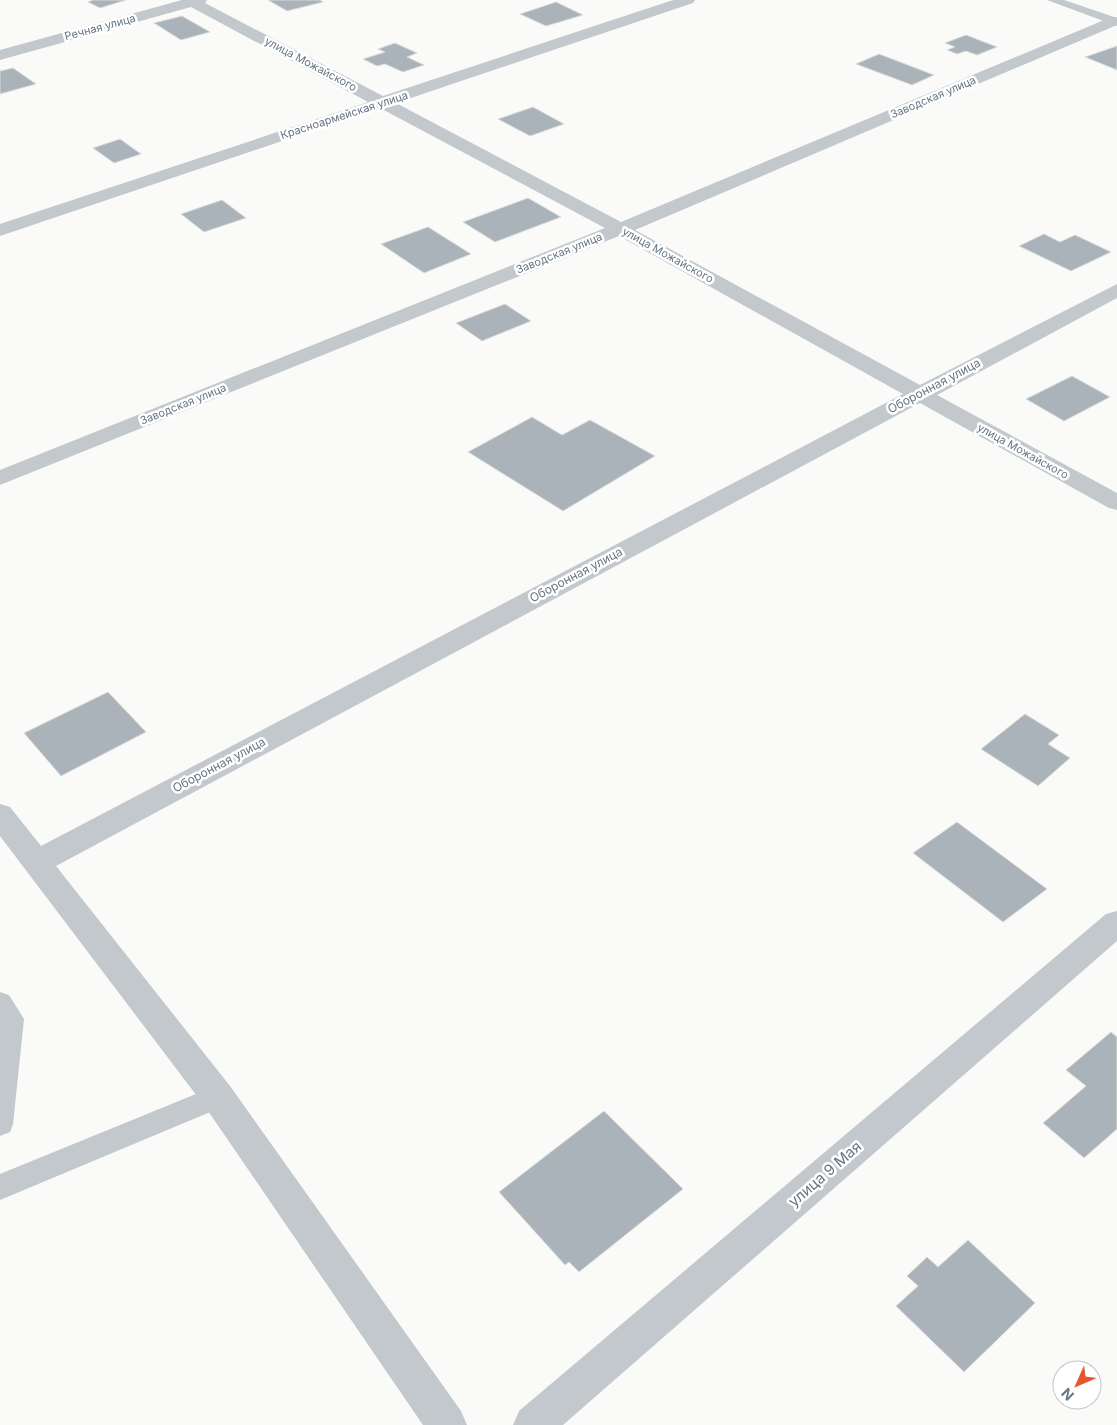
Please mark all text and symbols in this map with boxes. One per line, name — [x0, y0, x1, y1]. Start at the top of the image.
street label: Речная улица — [63, 11, 137, 43]
street label: улица Можайского — [263, 34, 360, 94]
street label: Заводская улица — [888, 73, 978, 121]
street label: Красноармейская улица — [279, 88, 409, 142]
street label: улица Можайского — [620, 224, 716, 286]
street label: Заводская улица — [514, 229, 604, 277]
street label: Оборонная улица — [885, 355, 983, 416]
street label: Заводская улица — [138, 380, 228, 428]
street label: улица Можайского — [975, 420, 1071, 482]
street label: Оборонная улица — [527, 544, 625, 605]
street label: Оборонная улица — [170, 734, 268, 795]
street label: улица 9 Мая — [784, 1137, 865, 1211]
north arrow — [1052, 1360, 1102, 1410]
text: N — [1058, 1385, 1077, 1404]

